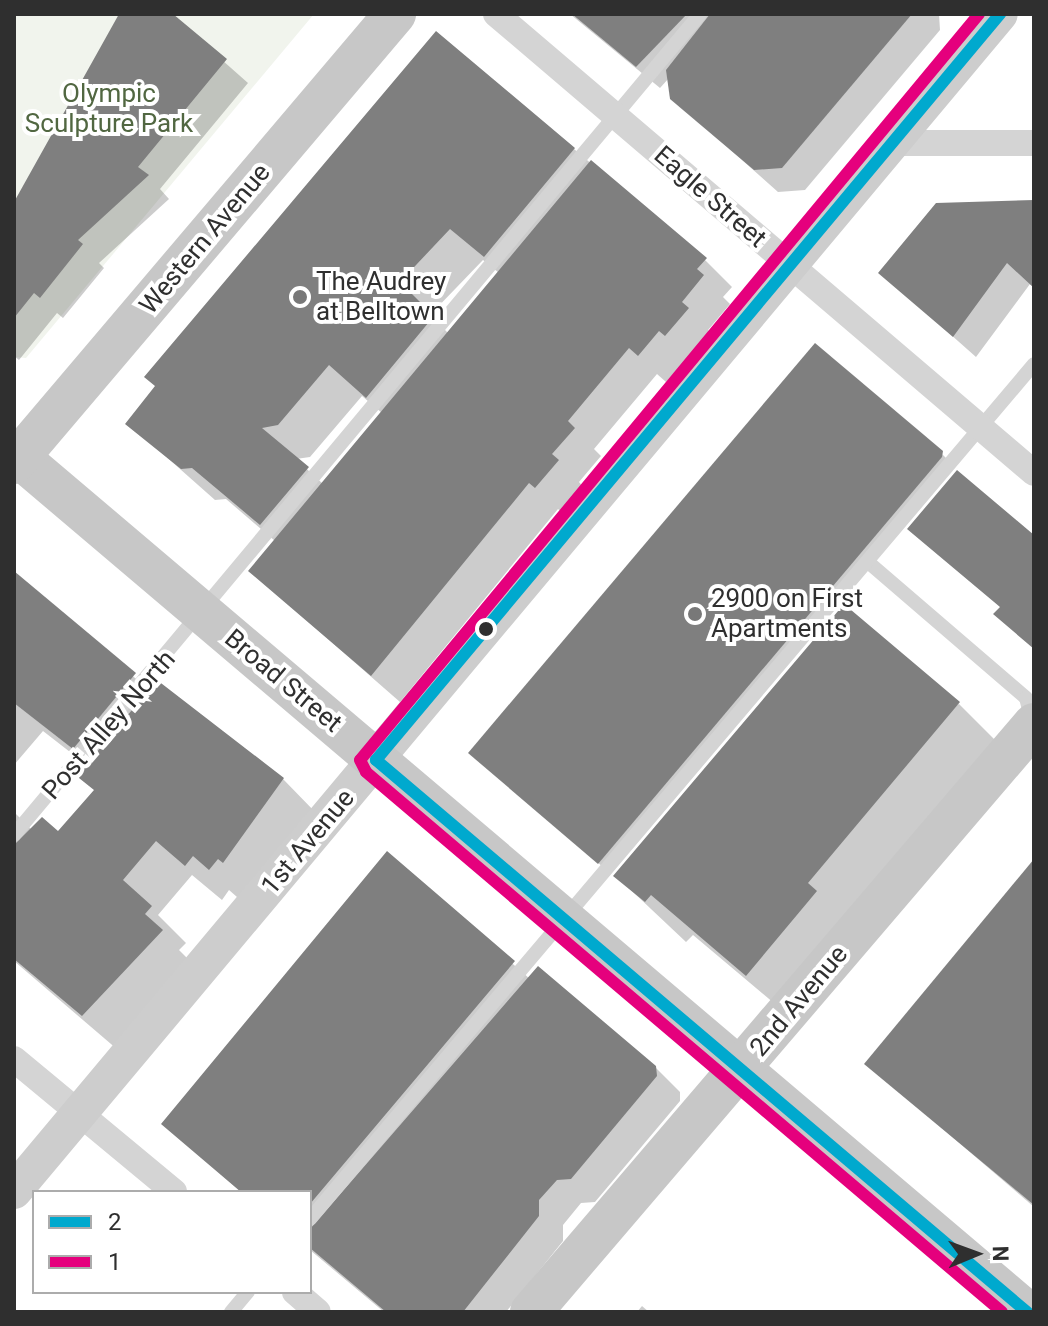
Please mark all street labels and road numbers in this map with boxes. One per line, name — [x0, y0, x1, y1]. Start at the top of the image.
street label: Eagle Street — [647, 140, 773, 254]
street label: Western Avenue — [133, 157, 277, 321]
street label: Broad Street — [218, 623, 348, 739]
street label: Post Alley North — [36, 644, 182, 806]
street label: 1st Avenue — [255, 783, 361, 901]
street label: 2nd Avenue — [744, 939, 854, 1063]

